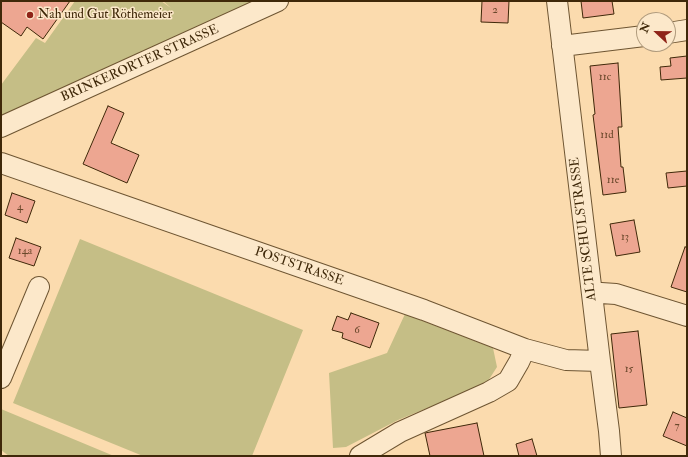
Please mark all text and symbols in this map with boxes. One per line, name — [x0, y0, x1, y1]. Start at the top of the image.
house number: 2 — [492, 4, 498, 18]
place label: Nah und Gut Röthemeier — [38, 7, 172, 23]
marker: Nah und Gut Röthemeier — [25, 10, 35, 20]
north arrow — [636, 12, 676, 52]
text: N — [637, 21, 653, 35]
street label: BRINKERORTER STRASSE — [59, 22, 221, 106]
house number: 11c — [599, 71, 611, 85]
house number: 11d — [600, 129, 614, 143]
street label: ALTE SCHULSTRASSE — [567, 156, 601, 302]
house number: 11e — [607, 174, 619, 188]
house number: 4 — [17, 201, 23, 215]
house number: 13 — [621, 231, 629, 245]
street label: POSTSTRASSE — [252, 244, 346, 290]
house number: 14a — [18, 245, 32, 259]
house number: 6 — [354, 324, 360, 338]
house number: 15 — [625, 363, 633, 377]
house number: 7 — [674, 420, 680, 434]

